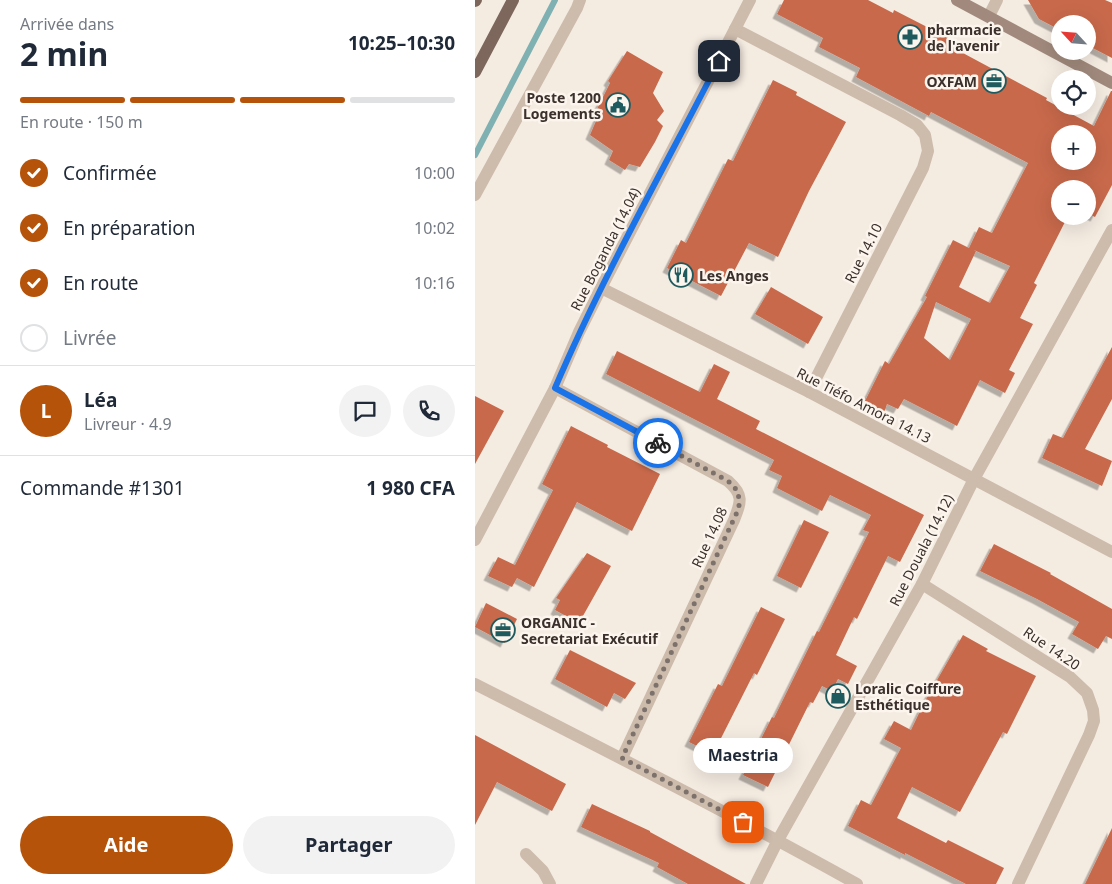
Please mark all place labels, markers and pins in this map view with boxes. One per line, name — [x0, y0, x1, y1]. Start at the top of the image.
place label: pharmacie de l'avenir — [927, 20, 1001, 55]
pharmacy icon: pharmacie de l'avenir — [897, 24, 923, 50]
pin — [698, 40, 740, 82]
office icon: OXFAM — [981, 68, 1007, 94]
place label: OXFAM — [927, 72, 977, 91]
place label: Poste 1200 Logements — [523, 88, 601, 123]
public building icon: Poste 1200 Logements — [605, 92, 631, 118]
restaurant icon: Les Anges — [668, 262, 694, 288]
place label: Les Anges — [699, 266, 769, 285]
place label: ORGANIC - Secretariat Exécutif — [521, 613, 659, 648]
office icon: ORGANIC - Secretariat Exécutif — [490, 617, 516, 643]
place label: Loralic Coiffure Esthétique — [855, 679, 961, 714]
shop icon: Loralic Coiffure Esthétique — [825, 683, 851, 709]
callout: Maestria — [693, 737, 793, 772]
pin — [722, 801, 764, 843]

